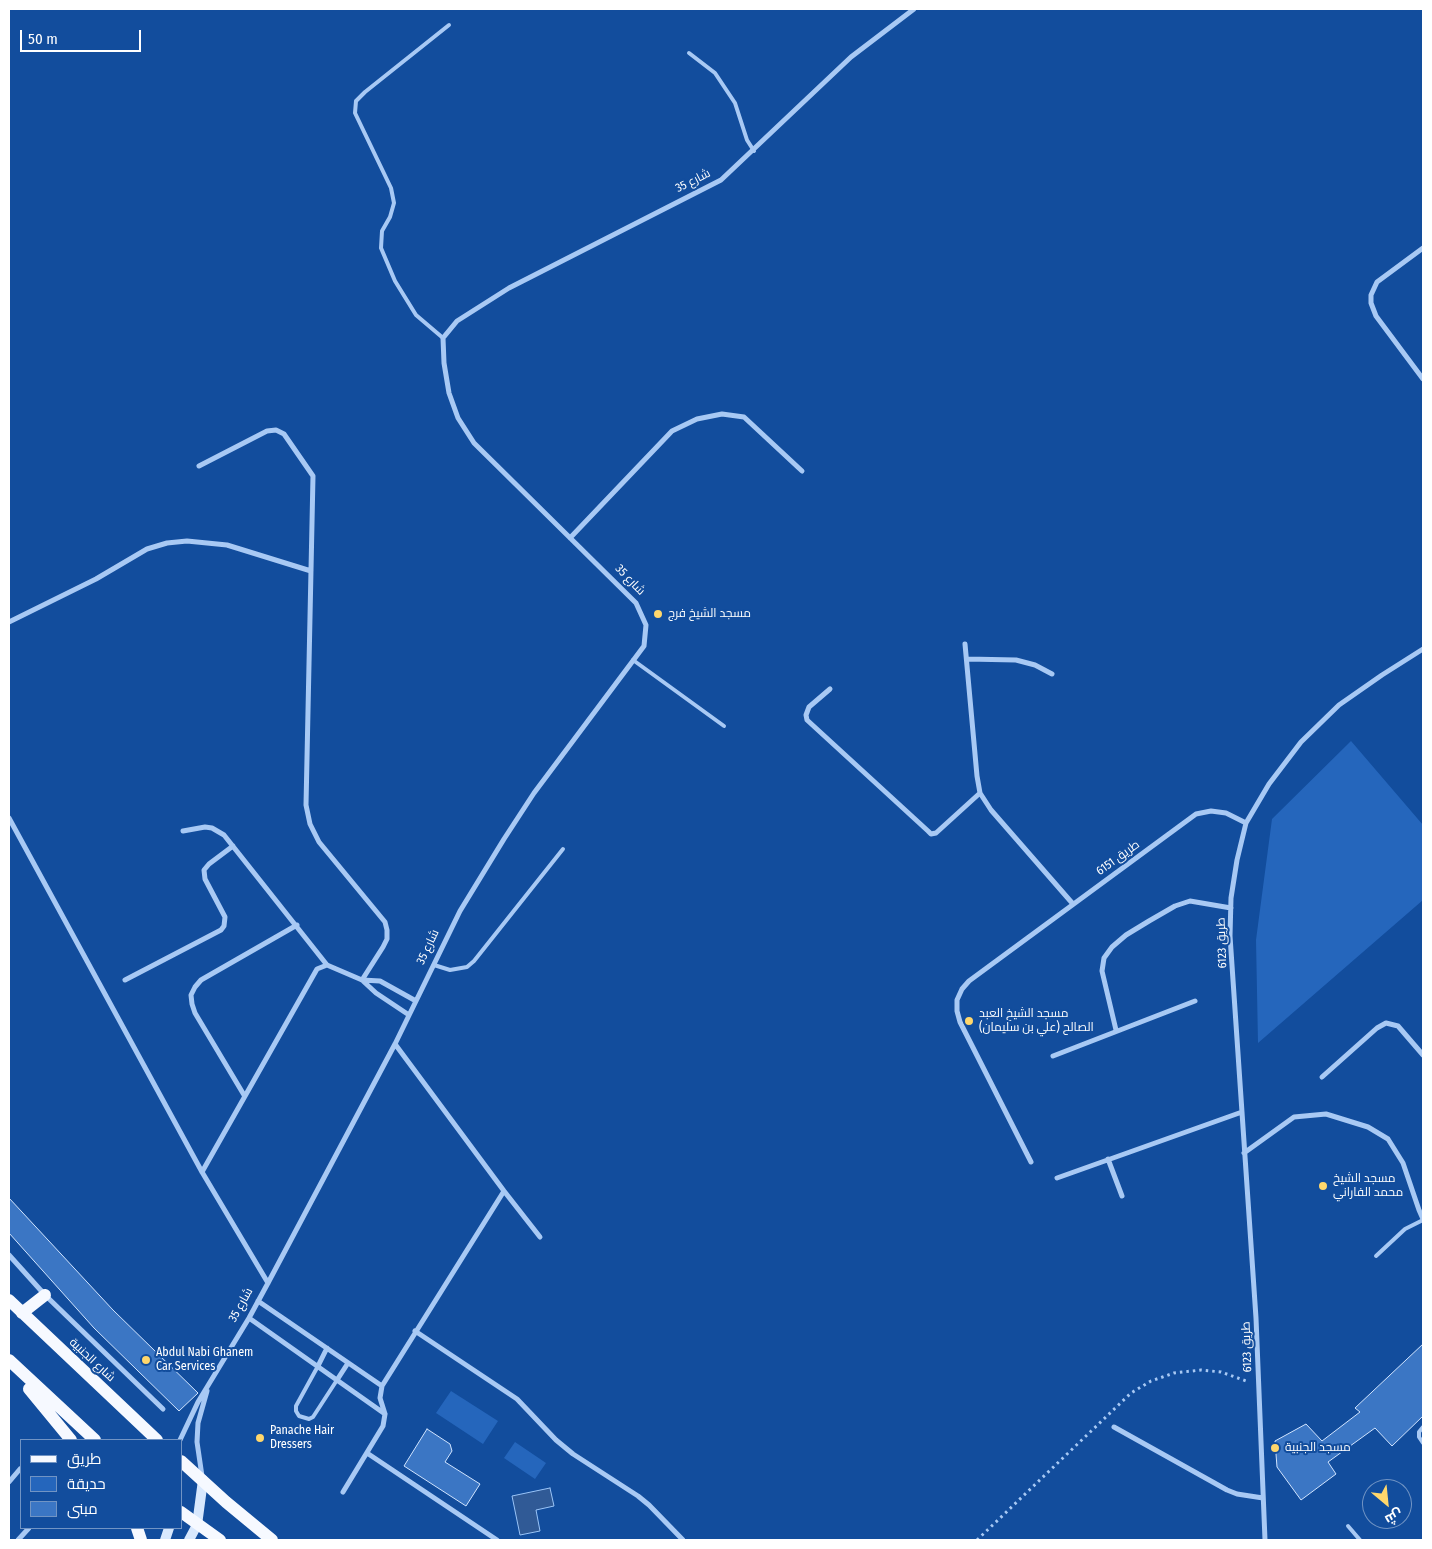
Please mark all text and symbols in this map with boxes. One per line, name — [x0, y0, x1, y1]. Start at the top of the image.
scale bar — [22, 20, 144, 52]
text: 50 m — [28, 30, 58, 48]
street label: شارع 35 — [673, 166, 713, 196]
street label: شارع 35 — [612, 562, 648, 598]
place label: مسجد الشيخ فرج — [668, 607, 751, 621]
marker: مسجد الشيخ فرج — [652, 608, 664, 620]
street label: طريق 6151 — [1094, 838, 1142, 878]
street label: طريق 6123 — [1214, 917, 1230, 969]
street label: شارع 35 — [414, 927, 442, 967]
place label: مسجد الشيخ العبد الصالح (علي بن سليمان) — [979, 1007, 1094, 1035]
marker: مسجد الشيخ العبد الصالح (علي بن سليمان) — [963, 1015, 975, 1027]
place label: مسجد الشيخ محمد الفاراني — [1333, 1172, 1403, 1200]
marker: مسجد الشيخ محمد الفاراني — [1317, 1180, 1329, 1192]
street label: شارع 35 — [226, 1285, 256, 1325]
street label: طريق 6123 — [1239, 1321, 1255, 1373]
street label: شارع الجنبية — [66, 1335, 118, 1385]
place label: Abdul Nabi Ghanem Car Services — [156, 1346, 253, 1374]
marker: Abdul Nabi Ghanem Car Services — [140, 1354, 152, 1366]
place label: Panache Hair Dressers — [270, 1424, 334, 1452]
marker: Panache Hair Dressers — [254, 1432, 266, 1444]
legend — [20, 1439, 182, 1529]
place label: مسجد الجنبية — [1285, 1441, 1351, 1455]
marker: مسجد الجنبية — [1269, 1442, 1281, 1454]
text: طريق — [67, 1450, 101, 1468]
text: حديقة — [67, 1475, 106, 1493]
north arrow — [1362, 1479, 1412, 1529]
text: مبنى — [67, 1500, 98, 1518]
text: ش — [1382, 1505, 1406, 1529]

